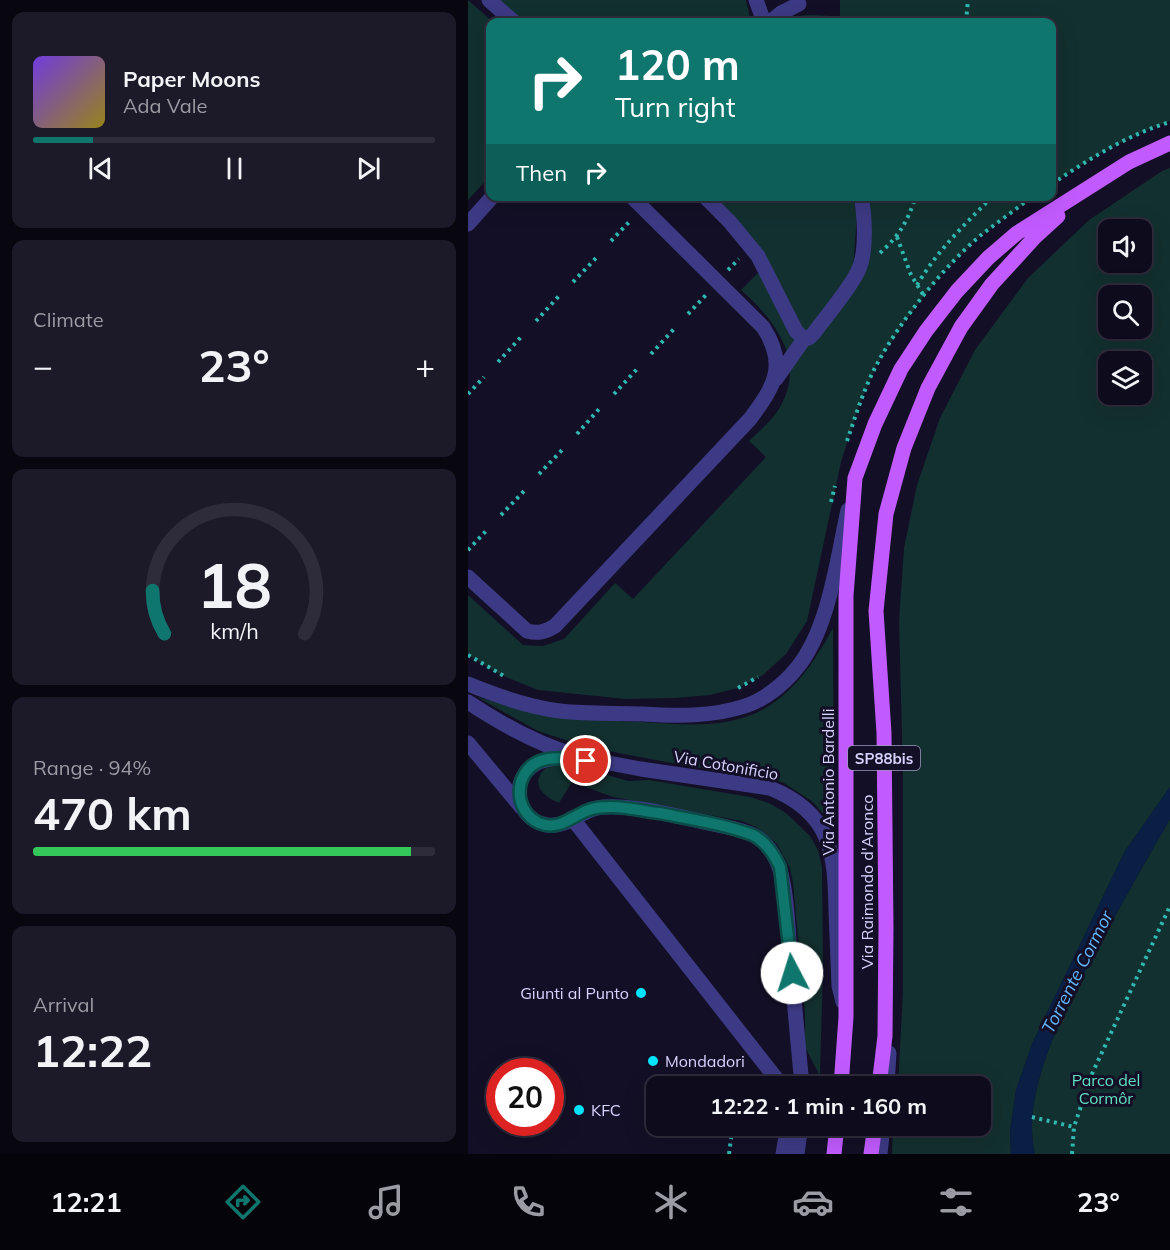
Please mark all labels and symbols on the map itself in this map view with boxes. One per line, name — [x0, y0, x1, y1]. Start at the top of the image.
street label: Via Antonio Bardelli — [818, 709, 838, 855]
pin — [560, 735, 611, 786]
street label: Via Cotonificio — [672, 746, 780, 784]
road number: SP88bis — [848, 746, 920, 770]
street label: Via Raimondo d'Aronco — [857, 795, 877, 969]
water label: Torrente Cormor — [1036, 905, 1119, 1037]
position arrow — [760, 941, 824, 1005]
place label: Giunti al Punto — [520, 983, 629, 1003]
marker: Giunti al Punto — [634, 986, 648, 1000]
place label: Mondadori — [665, 1051, 745, 1071]
marker: Mondadori — [646, 1054, 660, 1068]
speed limit sign: 20 — [486, 1058, 564, 1136]
park label: Parco del Cormôr — [1072, 1070, 1140, 1108]
place label: KFC — [591, 1100, 621, 1120]
marker: KFC — [572, 1103, 586, 1117]

